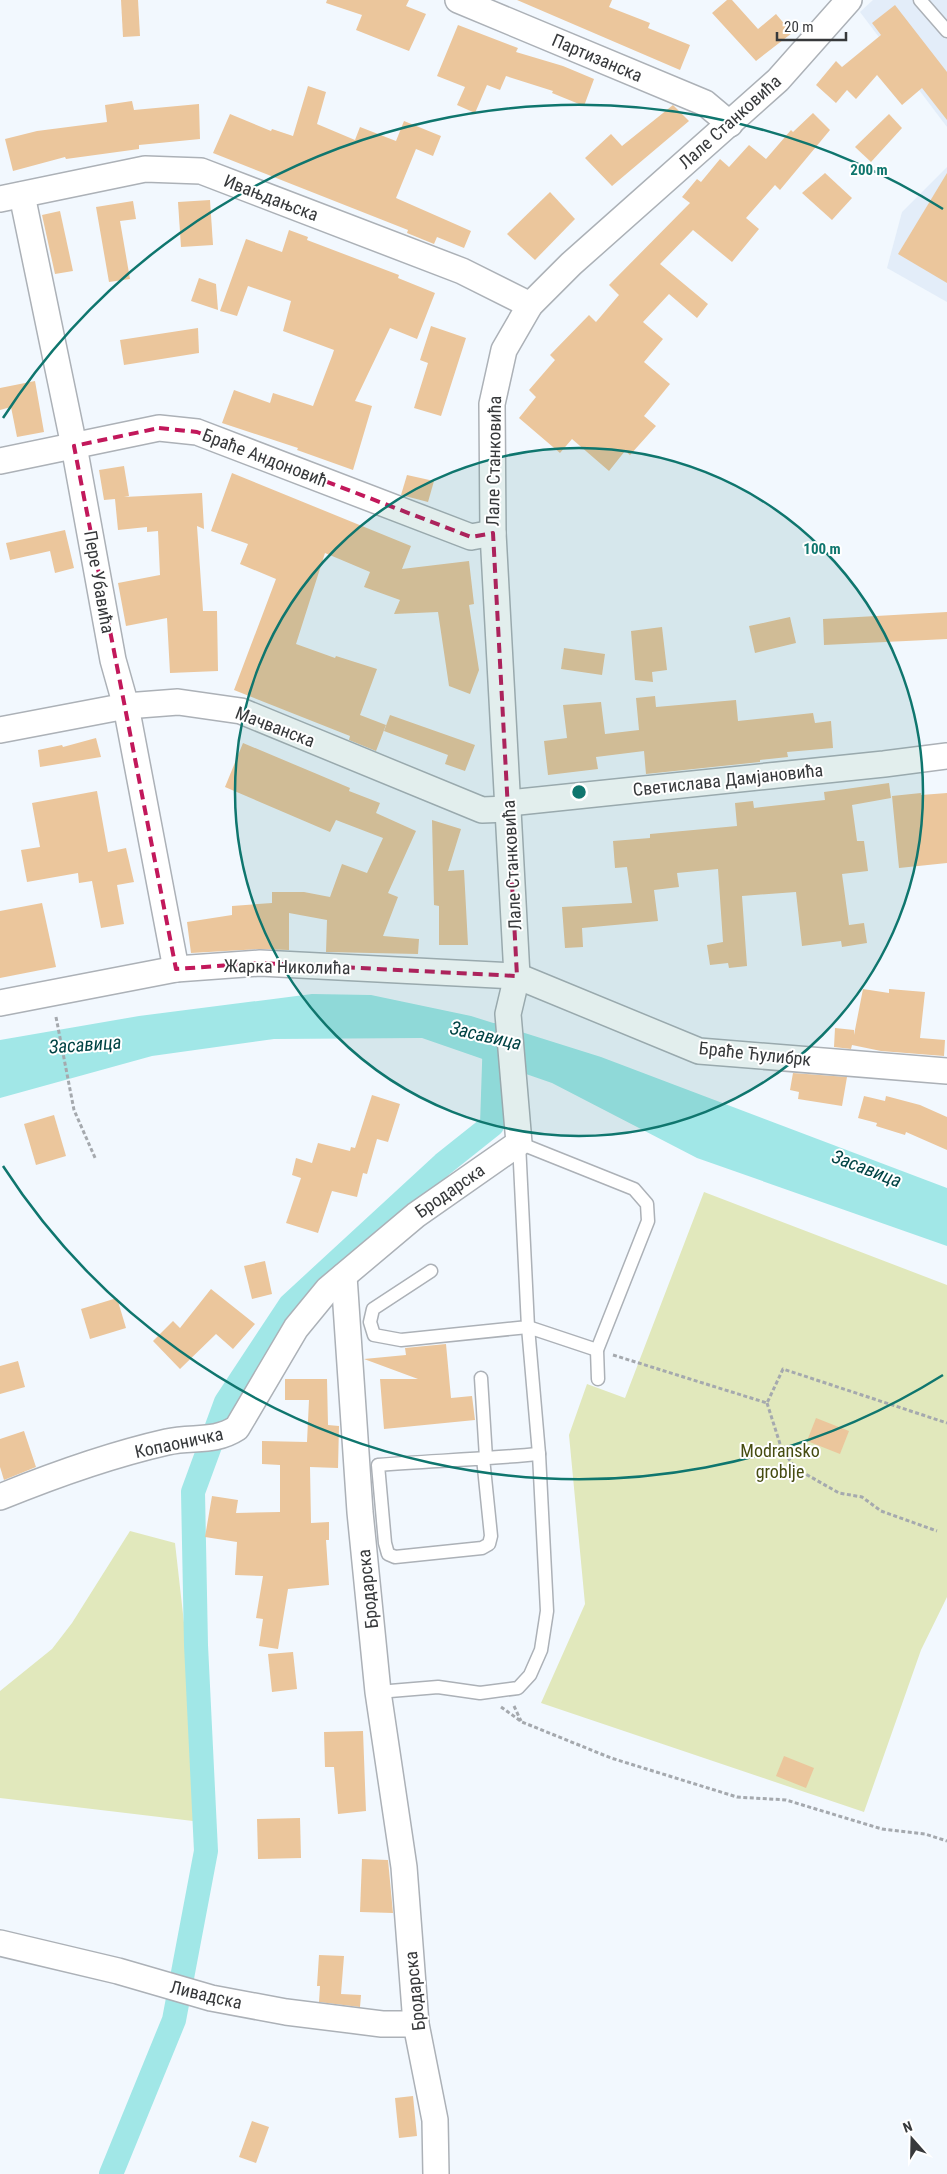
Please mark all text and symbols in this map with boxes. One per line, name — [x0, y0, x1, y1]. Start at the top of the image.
scale bar — [777, 10, 846, 42]
text: 20 m — [784, 18, 814, 36]
street label: Партизанска — [549, 29, 646, 86]
street label: Лале Станковића — [674, 70, 785, 173]
text: 200 m — [850, 161, 888, 179]
street label: Ивањдањска — [221, 170, 321, 225]
street label: Лале Станковића — [482, 396, 505, 526]
street label: Браће Андоновић — [200, 424, 331, 491]
street label: Пере Убавића — [80, 529, 119, 635]
text: 100 m — [803, 540, 841, 558]
street label: Мачванска — [233, 702, 318, 751]
street label: Светислава Дамјановића — [632, 759, 824, 800]
centre of rings — [570, 783, 588, 801]
street label: Лале Станковића — [498, 799, 525, 931]
street label: Жарка Николића — [223, 955, 351, 978]
water label: Засавица — [448, 1016, 524, 1055]
water label: Засавица — [48, 1030, 122, 1059]
street label: Браће Ћулибрк — [698, 1037, 813, 1070]
water label: Засавица — [829, 1145, 905, 1192]
street label: Бродарска — [411, 1159, 488, 1222]
street label: Копаоничка — [133, 1423, 225, 1462]
park label: Modransko groblje — [740, 1440, 820, 1482]
street label: Бродарска — [353, 1548, 382, 1630]
street label: Бродарска — [400, 1950, 429, 2032]
street label: Ливадска — [168, 1976, 244, 2013]
north arrow — [887, 2114, 937, 2164]
text: N — [901, 2118, 914, 2136]

